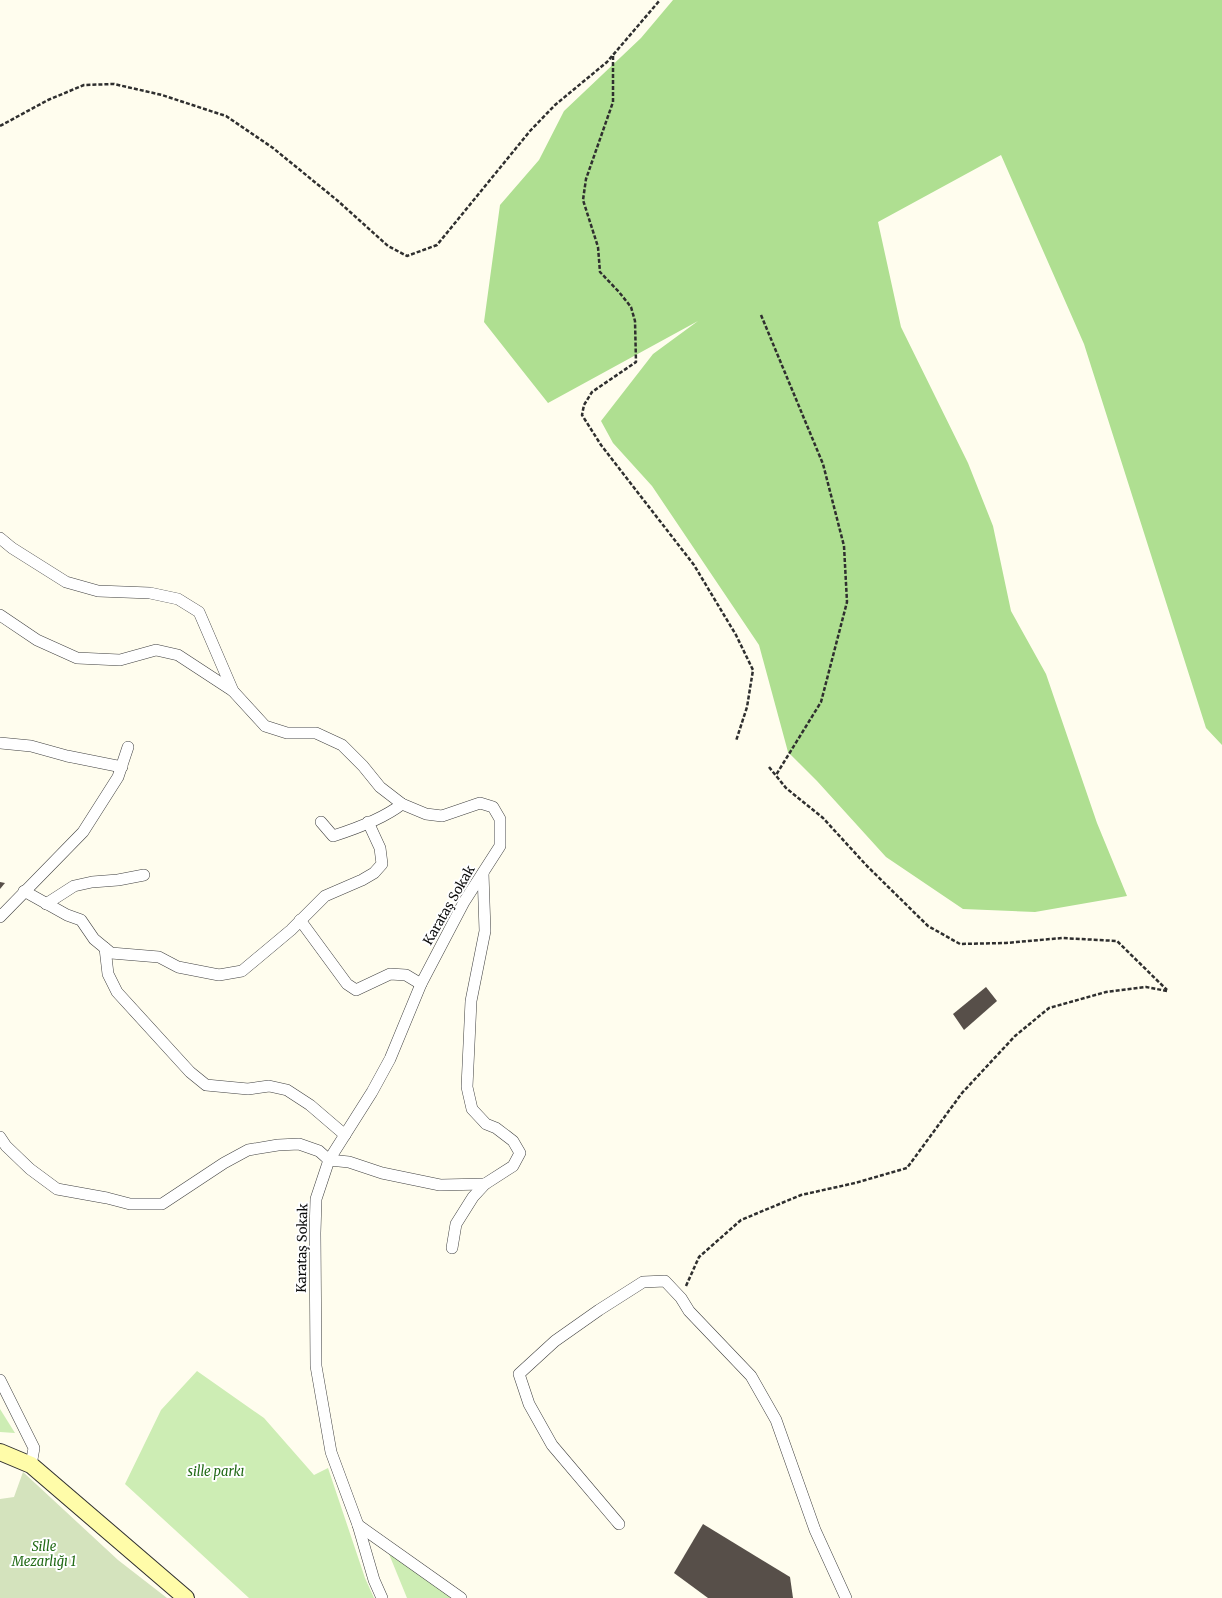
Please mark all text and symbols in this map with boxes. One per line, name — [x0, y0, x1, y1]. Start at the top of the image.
street label: Karataş Sokak — [419, 861, 479, 948]
street label: Karataş Sokak — [293, 1202, 311, 1293]
park label: sille parkı — [188, 1463, 245, 1480]
park label: Sille Mezarlığı 1 — [11, 1538, 76, 1570]

